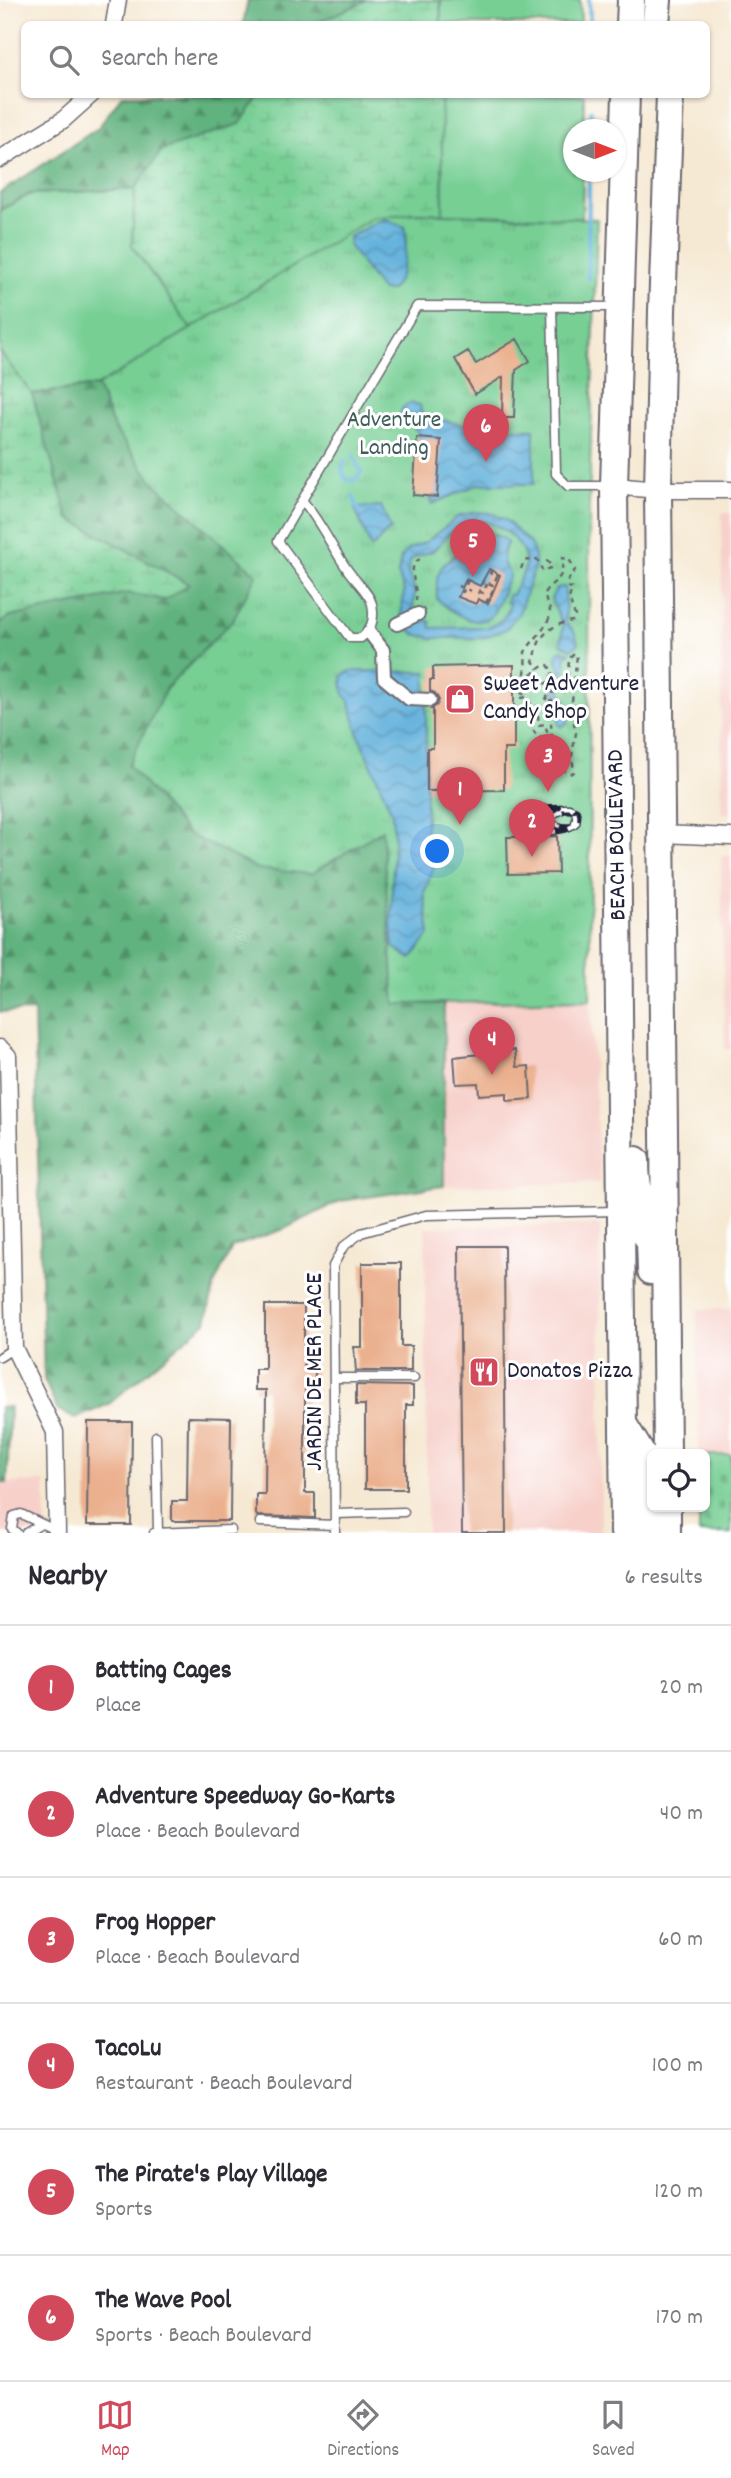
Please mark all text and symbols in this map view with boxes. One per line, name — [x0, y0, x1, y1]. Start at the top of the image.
search box — [21, 21, 710, 98]
icon: search — [45, 41, 83, 79]
text: Search here — [101, 41, 219, 78]
north arrow — [563, 119, 626, 182]
park label: Adventure Landing — [347, 404, 441, 466]
pin: 6 — [463, 404, 509, 462]
pin: 5 — [450, 519, 496, 577]
place label: Sweet Adventure Candy Shop — [483, 668, 639, 730]
shop icon: Sweet Adventure Candy Shop — [443, 682, 477, 716]
pin: 3 — [525, 734, 571, 792]
street label: BEACH BOULEVARD — [600, 749, 636, 921]
pin: 1 — [437, 767, 483, 825]
pin: 2 — [509, 799, 555, 857]
your location — [420, 834, 454, 868]
pin: 4 — [469, 1017, 515, 1075]
street label: JARDIN DE MER PLACE — [299, 1273, 333, 1471]
restaurant icon: Donatos Pizza — [467, 1355, 501, 1389]
place label: Donatos Pizza — [507, 1355, 633, 1389]
map controls — [647, 1449, 710, 1512]
button: locate — [647, 1449, 710, 1512]
text: Nearby — [28, 1557, 106, 1600]
text: 6 results — [625, 1562, 703, 1595]
text: Batting Cages — [95, 1653, 232, 1690]
text: 1 — [48, 1672, 54, 1705]
text: 20 m — [659, 1672, 703, 1705]
text: Place — [95, 1690, 141, 1723]
text: Adventure Speedway Go-Karts — [95, 1779, 395, 1816]
text: 2 — [46, 1798, 56, 1831]
text: 40 m — [660, 1798, 703, 1831]
text: Place · Beach Boulevard — [95, 1816, 300, 1849]
text: Frog Hopper — [95, 1905, 215, 1942]
text: 3 — [46, 1924, 56, 1957]
text: 60 m — [658, 1924, 703, 1957]
text: Place · Beach Boulevard — [95, 1942, 300, 1975]
text: TacoLu — [95, 2031, 161, 2068]
text: 4 — [46, 2050, 56, 2083]
text: 100 m — [652, 2050, 703, 2083]
text: Restaurant · Beach Boulevard — [95, 2068, 353, 2101]
text: The Pirate's Play Village — [95, 2157, 328, 2194]
text: 5 — [46, 2176, 56, 2209]
text: 120 m — [654, 2176, 703, 2209]
text: Sports — [95, 2194, 153, 2227]
text: The Wave Pool — [95, 2283, 231, 2320]
text: 6 — [45, 2302, 57, 2335]
text: 170 m — [656, 2302, 703, 2335]
text: Sports · Beach Boulevard — [95, 2320, 312, 2353]
tab: Map — [96, 2396, 134, 2465]
tab: Directions — [327, 2396, 399, 2465]
tab: Saved — [592, 2396, 635, 2465]

